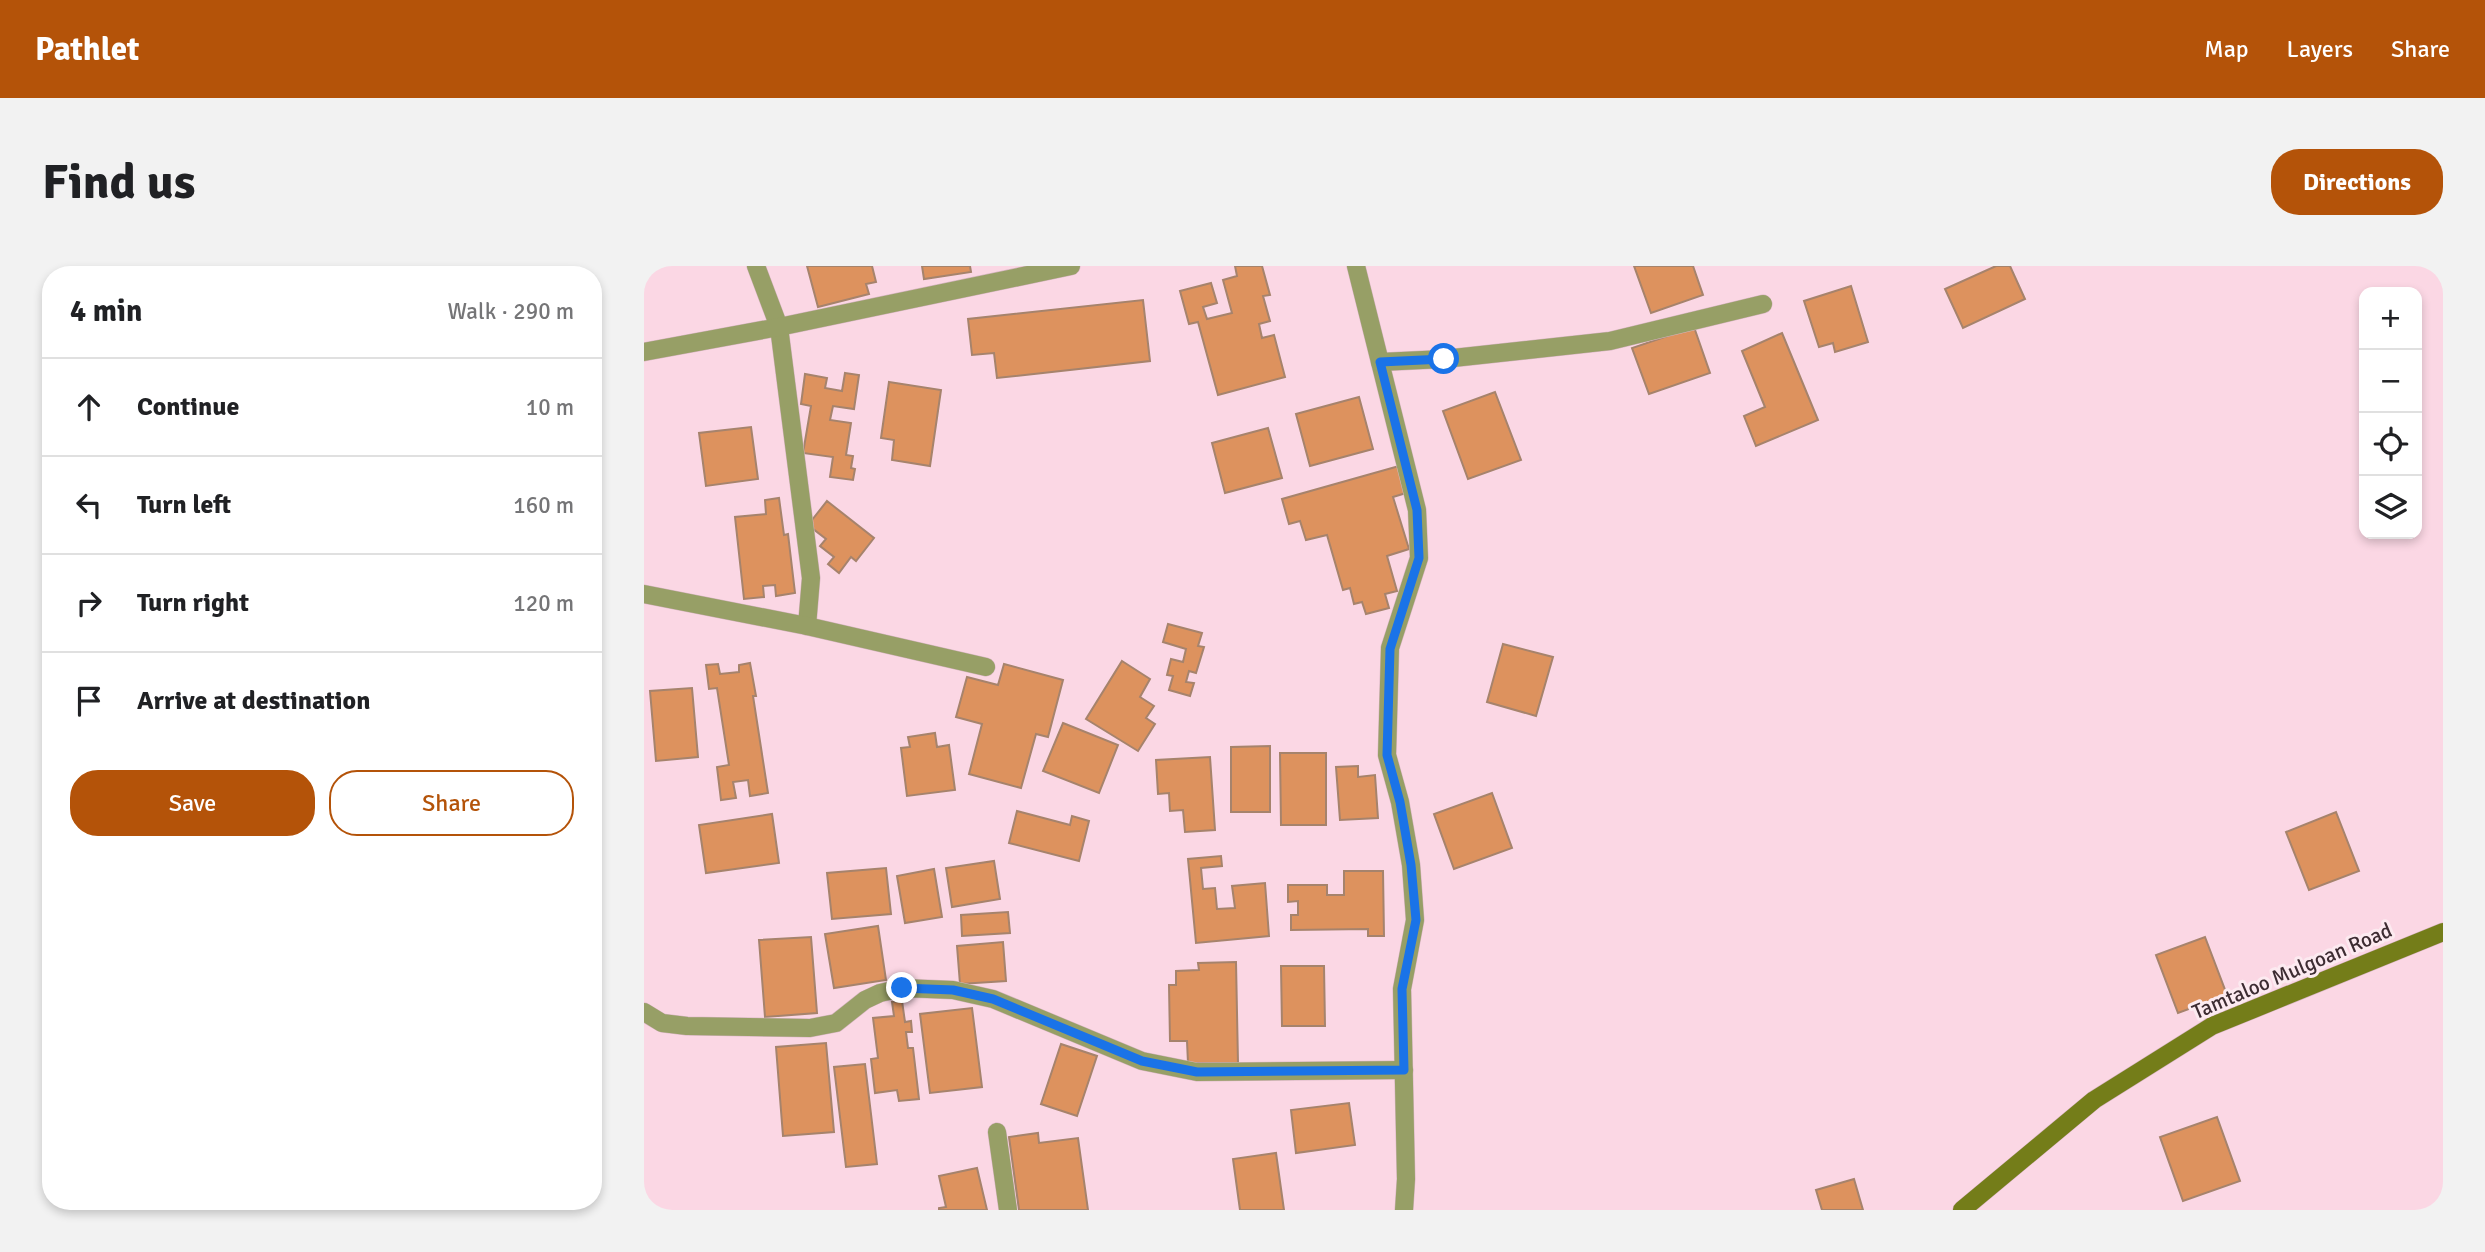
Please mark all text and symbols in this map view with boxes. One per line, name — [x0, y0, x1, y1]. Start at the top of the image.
text: Pathlet — [35, 29, 139, 70]
text: Map — [2204, 34, 2249, 64]
text: Layers — [2287, 34, 2353, 64]
text: Share — [2391, 34, 2450, 64]
button: Directions — [2271, 149, 2443, 215]
text: Find us — [42, 152, 195, 212]
map controls — [2359, 287, 2422, 539]
button: + — [2359, 287, 2422, 350]
text: 4 min — [70, 293, 142, 330]
text: Walk · 290 m — [448, 297, 574, 326]
route start — [1428, 343, 1459, 374]
button: − — [2359, 350, 2422, 413]
icon: ahead — [70, 388, 108, 426]
text: Continue — [137, 391, 239, 423]
text: 10 m — [526, 393, 574, 422]
button: locate — [2359, 413, 2422, 476]
button: layers — [2359, 476, 2422, 539]
icon: left — [70, 486, 108, 524]
text: Turn left — [137, 489, 231, 521]
text: 160 m — [513, 491, 574, 520]
icon: right — [70, 584, 108, 622]
text: Turn right — [137, 587, 249, 619]
text: 120 m — [513, 589, 574, 618]
icon: arrive — [70, 682, 108, 720]
text: Arrive at destination — [137, 685, 370, 717]
button: Save — [70, 770, 315, 836]
button: Share — [329, 770, 574, 836]
street label: Tamtaloo Mulgoan Road — [2188, 917, 2396, 1025]
route end — [886, 972, 917, 1003]

